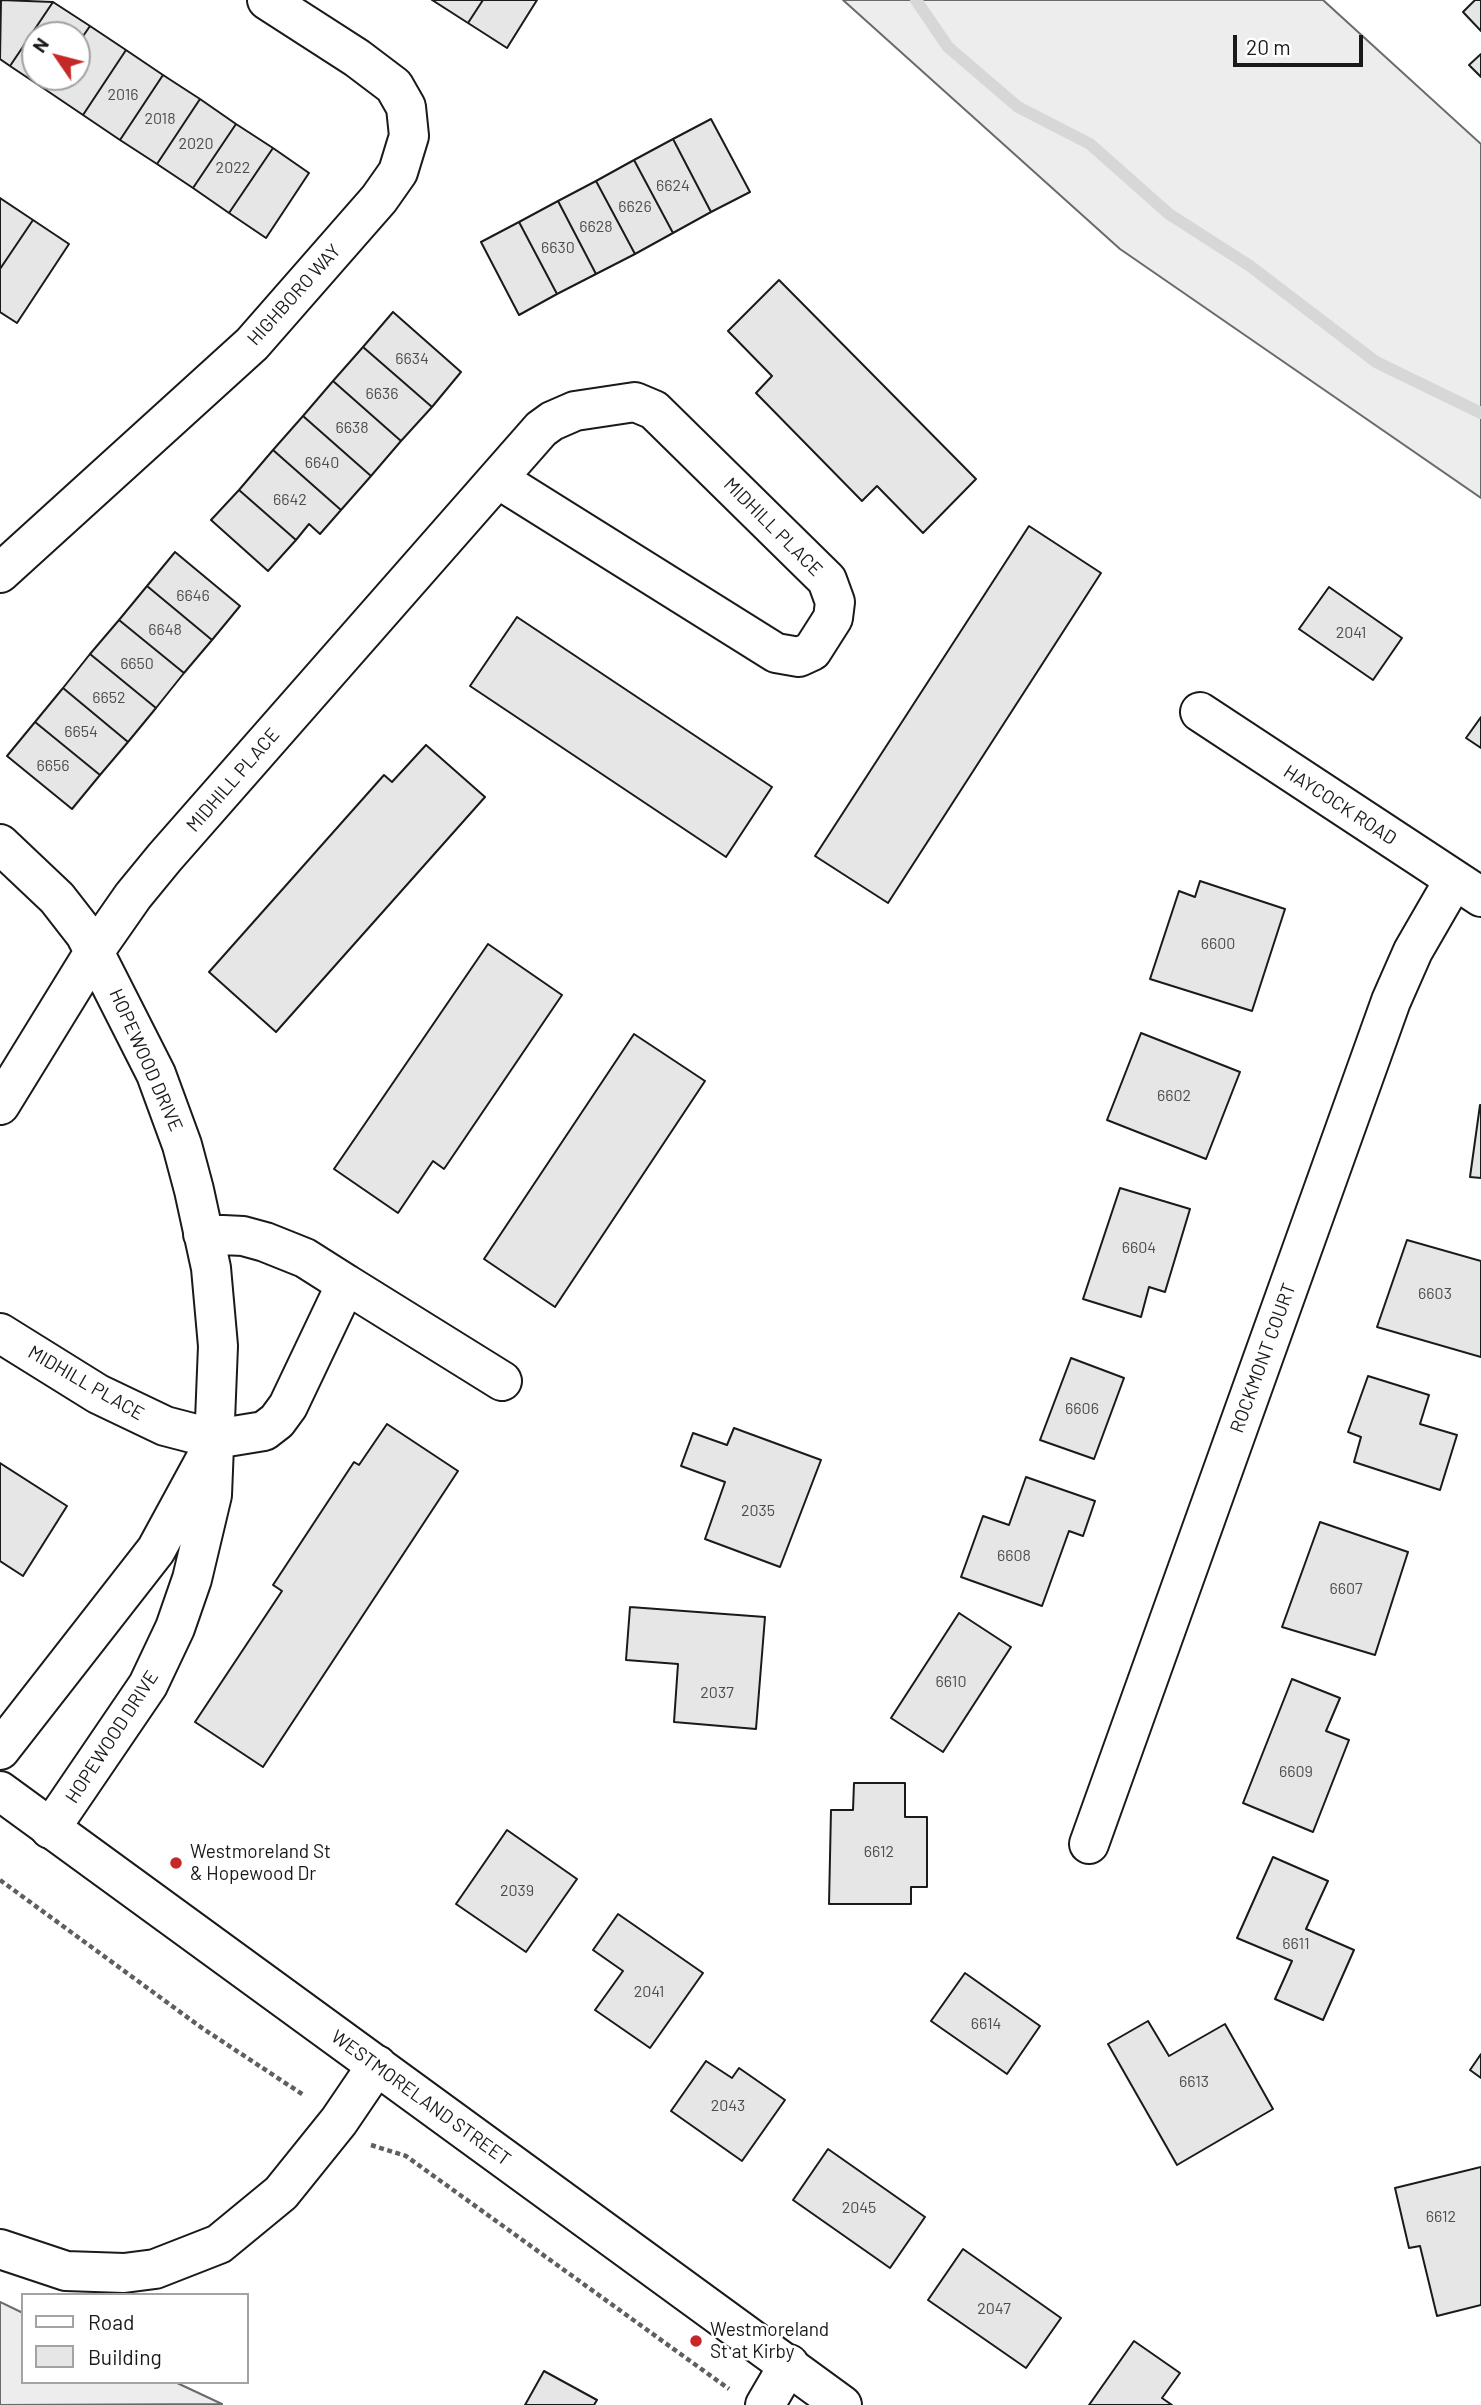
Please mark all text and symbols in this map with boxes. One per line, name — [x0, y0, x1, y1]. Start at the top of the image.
north arrow — [21, 21, 91, 91]
scale bar — [1236, 21, 1366, 65]
text: N — [27, 33, 53, 57]
text: 20 m — [1246, 34, 1291, 59]
house number: 2016 — [107, 85, 139, 105]
house number: 2018 — [144, 109, 176, 129]
house number: 2020 — [178, 134, 214, 154]
house number: 2022 — [216, 158, 250, 178]
house number: 6624 — [656, 176, 690, 196]
house number: 6626 — [618, 197, 652, 217]
house number: 6628 — [579, 217, 613, 237]
house number: 6630 — [541, 238, 575, 258]
street label: HIGHBORO WAY — [243, 240, 345, 350]
house number: 6634 — [395, 349, 429, 369]
house number: 6636 — [366, 384, 398, 404]
house number: 6638 — [335, 418, 369, 438]
house number: 6640 — [305, 453, 339, 473]
street label: MIDHILL PLACE — [719, 473, 827, 581]
house number: 6642 — [273, 490, 307, 510]
house number: 6646 — [176, 586, 210, 606]
house number: 6648 — [148, 620, 182, 640]
house number: 2041 — [1336, 623, 1366, 643]
house number: 6650 — [120, 654, 154, 674]
house number: 6652 — [92, 688, 126, 708]
house number: 6654 — [64, 722, 98, 742]
street label: MIDHILL PLACE — [182, 723, 284, 837]
house number: 6656 — [37, 756, 69, 776]
street label: HAYCOCK ROAD — [1279, 760, 1401, 850]
house number: 6600 — [1201, 934, 1235, 954]
street label: HOPEWOOD DRIVE — [104, 985, 188, 1135]
house number: 6602 — [1157, 1086, 1191, 1106]
house number: 6604 — [1122, 1238, 1156, 1258]
street label: ROCKMONT COURT — [1225, 1280, 1301, 1436]
house number: 6603 — [1418, 1284, 1452, 1304]
street label: MIDHILL PLACE — [24, 1341, 148, 1425]
house number: 6606 — [1065, 1399, 1099, 1419]
house number: 2035 — [741, 1501, 775, 1521]
house number: 6608 — [997, 1546, 1031, 1566]
house number: 6607 — [1329, 1579, 1363, 1599]
street label: HOPEWOOD DRIVE — [61, 1666, 163, 1808]
house number: 6610 — [936, 1672, 966, 1692]
house number: 2037 — [700, 1683, 734, 1703]
house number: 6609 — [1279, 1762, 1313, 1782]
place label: Westmoreland St & Hopewood Dr — [190, 1841, 331, 1885]
house number: 6612 — [864, 1842, 894, 1862]
marker: Westmoreland St & Hopewood Dr — [168, 1855, 184, 1871]
house number: 2039 — [500, 1881, 534, 1901]
house number: 6611 — [1282, 1934, 1310, 1954]
house number: 2041 — [634, 1982, 664, 2002]
house number: 6614 — [971, 2014, 1001, 2034]
street label: WESTMORELAND STREET — [327, 2025, 515, 2171]
house number: 6613 — [1179, 2072, 1209, 2092]
house number: 2043 — [711, 2096, 745, 2116]
house number: 2045 — [842, 2198, 876, 2218]
house number: 6612 — [1426, 2207, 1456, 2227]
legend — [21, 2293, 248, 2384]
house number: 2047 — [977, 2299, 1011, 2319]
text: Road — [88, 2309, 134, 2334]
place label: Westmoreland St at Kirby — [710, 2319, 829, 2363]
marker: Westmoreland St at Kirby — [688, 2333, 704, 2349]
text: Building — [88, 2344, 162, 2369]

